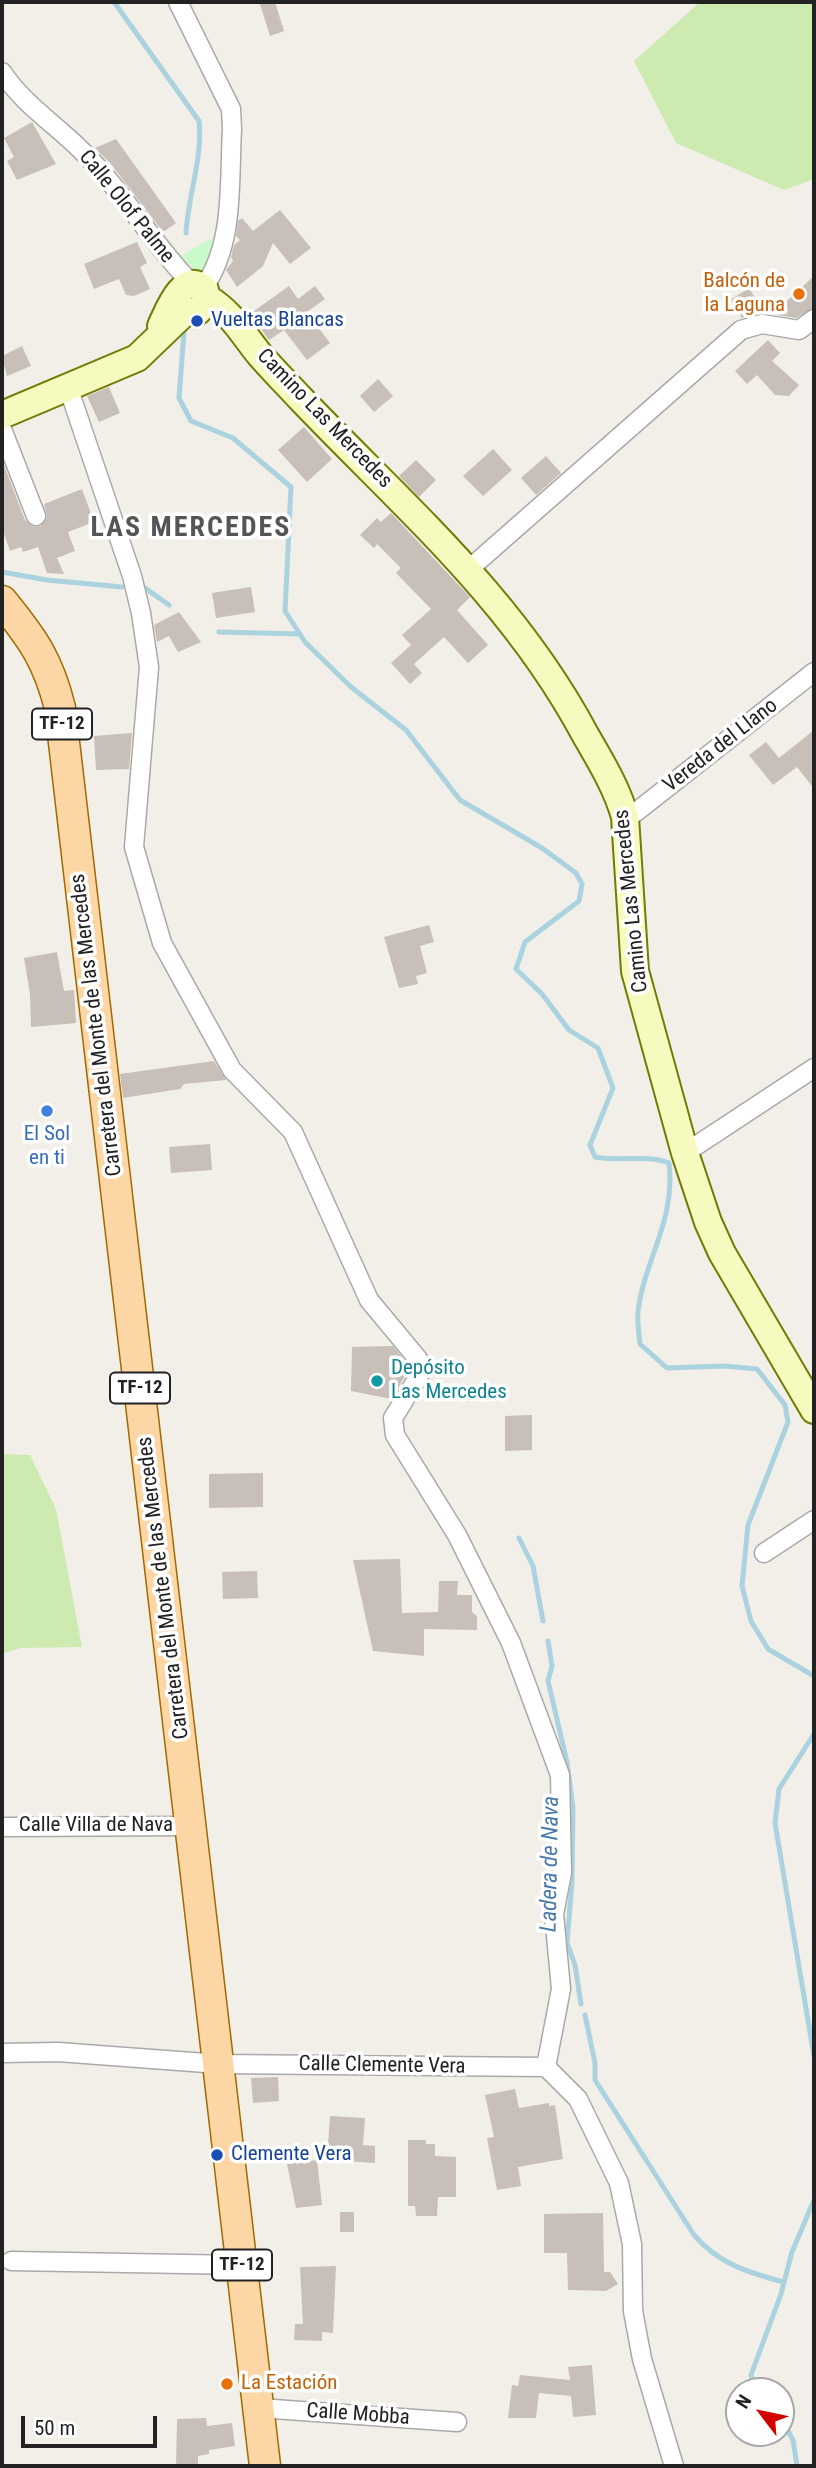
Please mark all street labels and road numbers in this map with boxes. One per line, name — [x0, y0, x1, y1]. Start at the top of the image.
street label: Calle Olof Palme — [73, 146, 179, 268]
street label: Camino Las Mercedes — [251, 344, 397, 494]
street label: Vereda del Llano — [659, 694, 783, 798]
road number: TF-12 — [32, 708, 92, 740]
street label: Camino Las Mercedes — [610, 808, 654, 994]
street label: Carretera del Monte de las Mercedes — [66, 872, 128, 1178]
road number: TF-12 — [110, 1372, 170, 1404]
street label: Carretera del Monte de las Mercedes — [133, 1435, 195, 1741]
street label: Calle Villa de Nava — [19, 1813, 173, 1839]
street label: Calle Clemente Vera — [298, 2052, 466, 2080]
road number: TF-12 — [212, 2250, 272, 2280]
street label: Calle Mobba — [306, 2399, 410, 2431]

